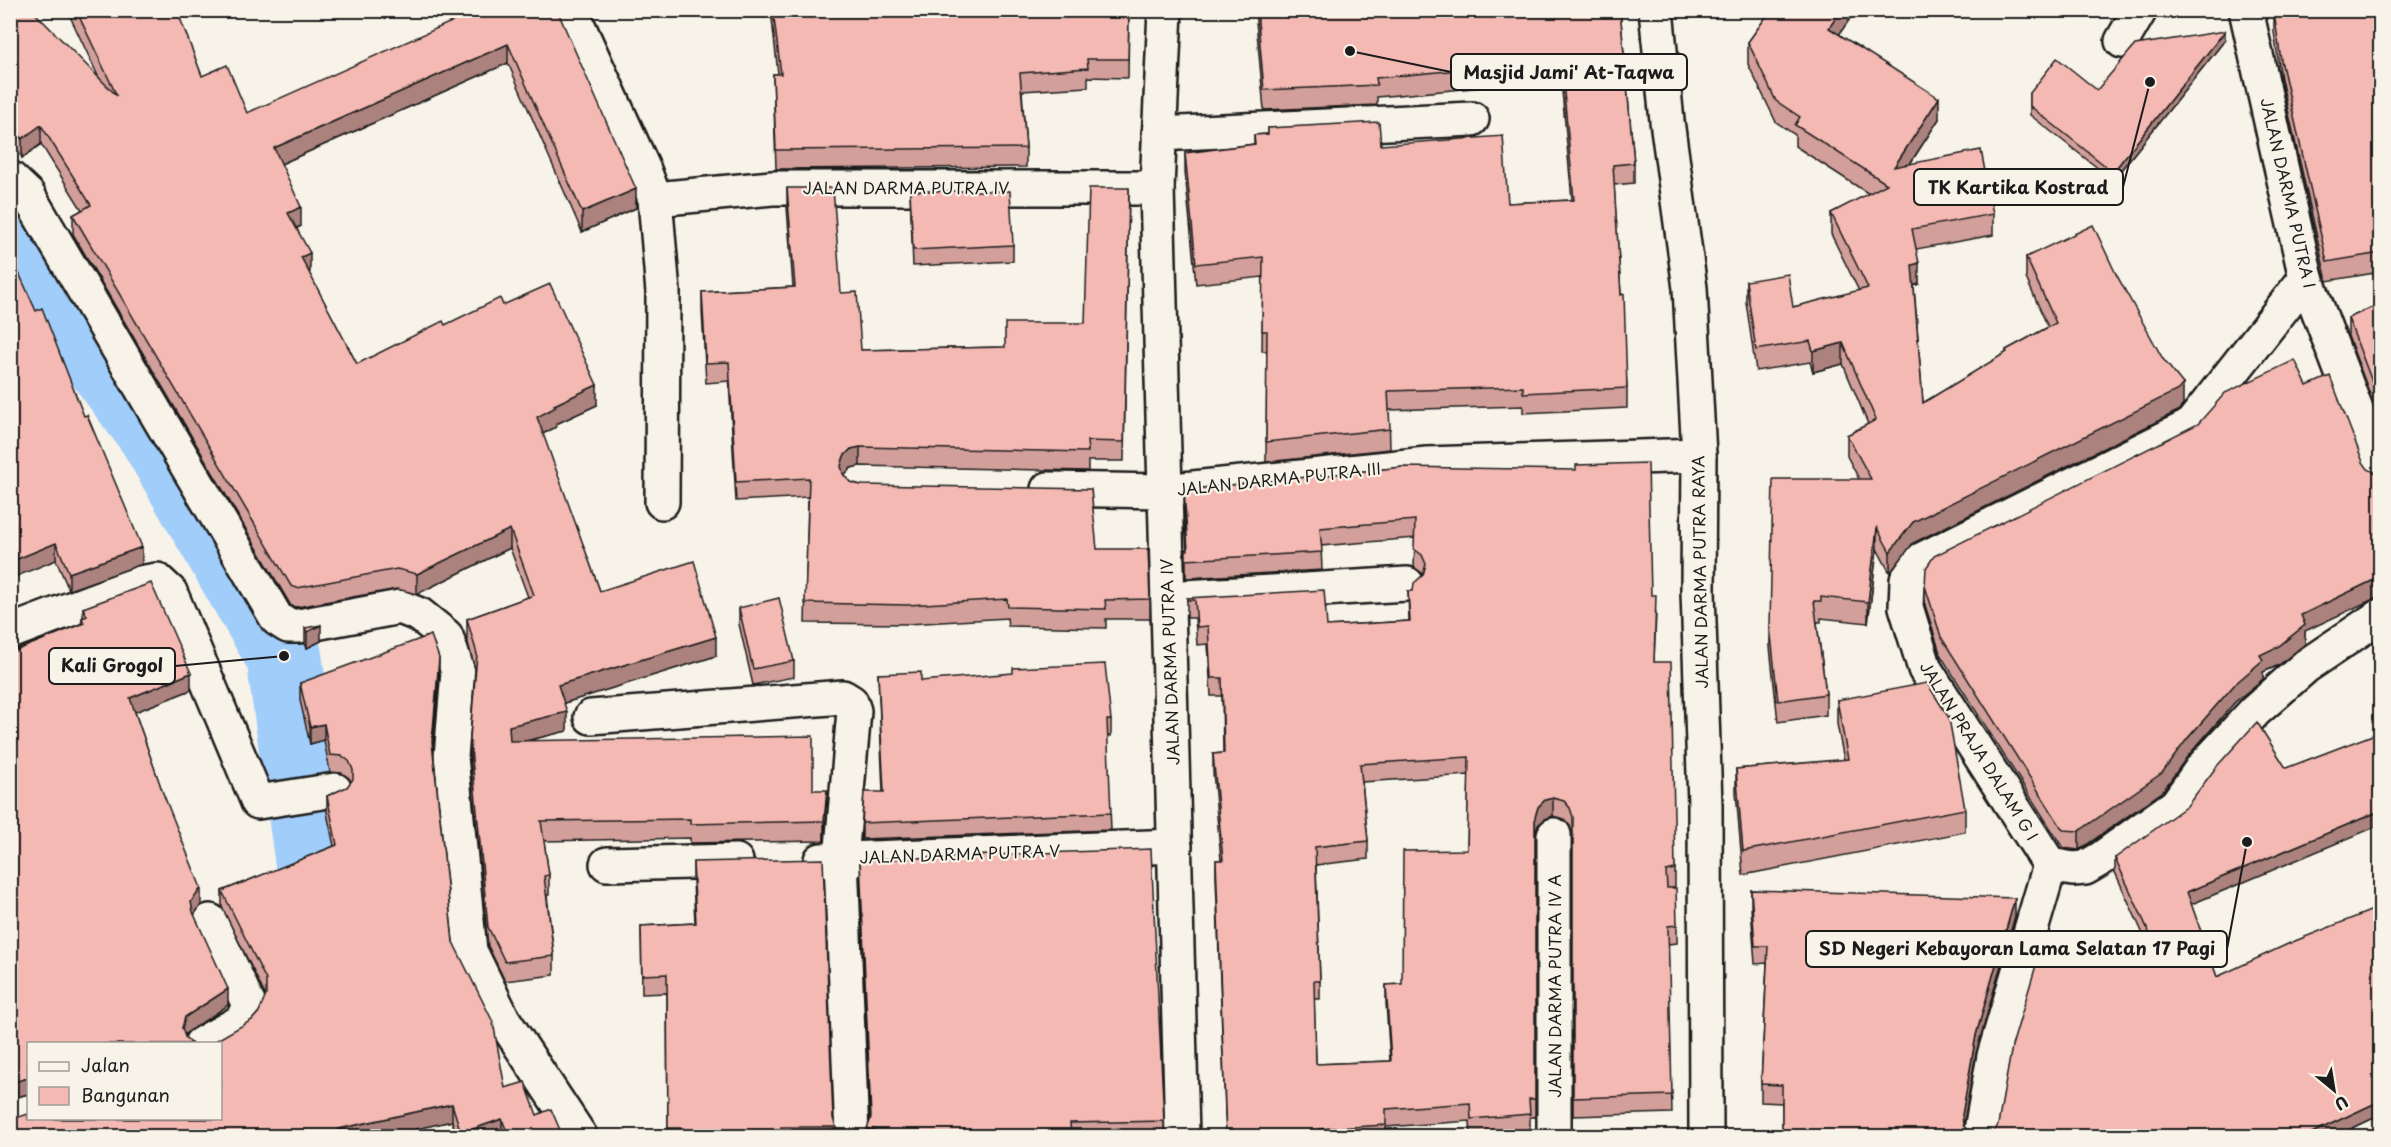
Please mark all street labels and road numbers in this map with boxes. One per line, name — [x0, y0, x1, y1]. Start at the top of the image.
street label: JALAN DARMA PUTRA I — [2255, 95, 2323, 290]
street label: JALAN DARMA PUTRA IV — [803, 175, 1009, 199]
street label: JALAN DARMA PUTRA III — [1176, 455, 1382, 501]
street label: JALAN DARMA PUTRA RAYA — [1685, 455, 1713, 689]
street label: JALAN DARMA PUTRA IV — [1153, 558, 1185, 766]
street label: JALAN PRAJA DALAM G I — [1915, 656, 2045, 845]
street label: JALAN DARMA PUTRA V — [859, 838, 1061, 868]
street label: JALAN DARMA PUTRA IV A — [1542, 874, 1566, 1098]

